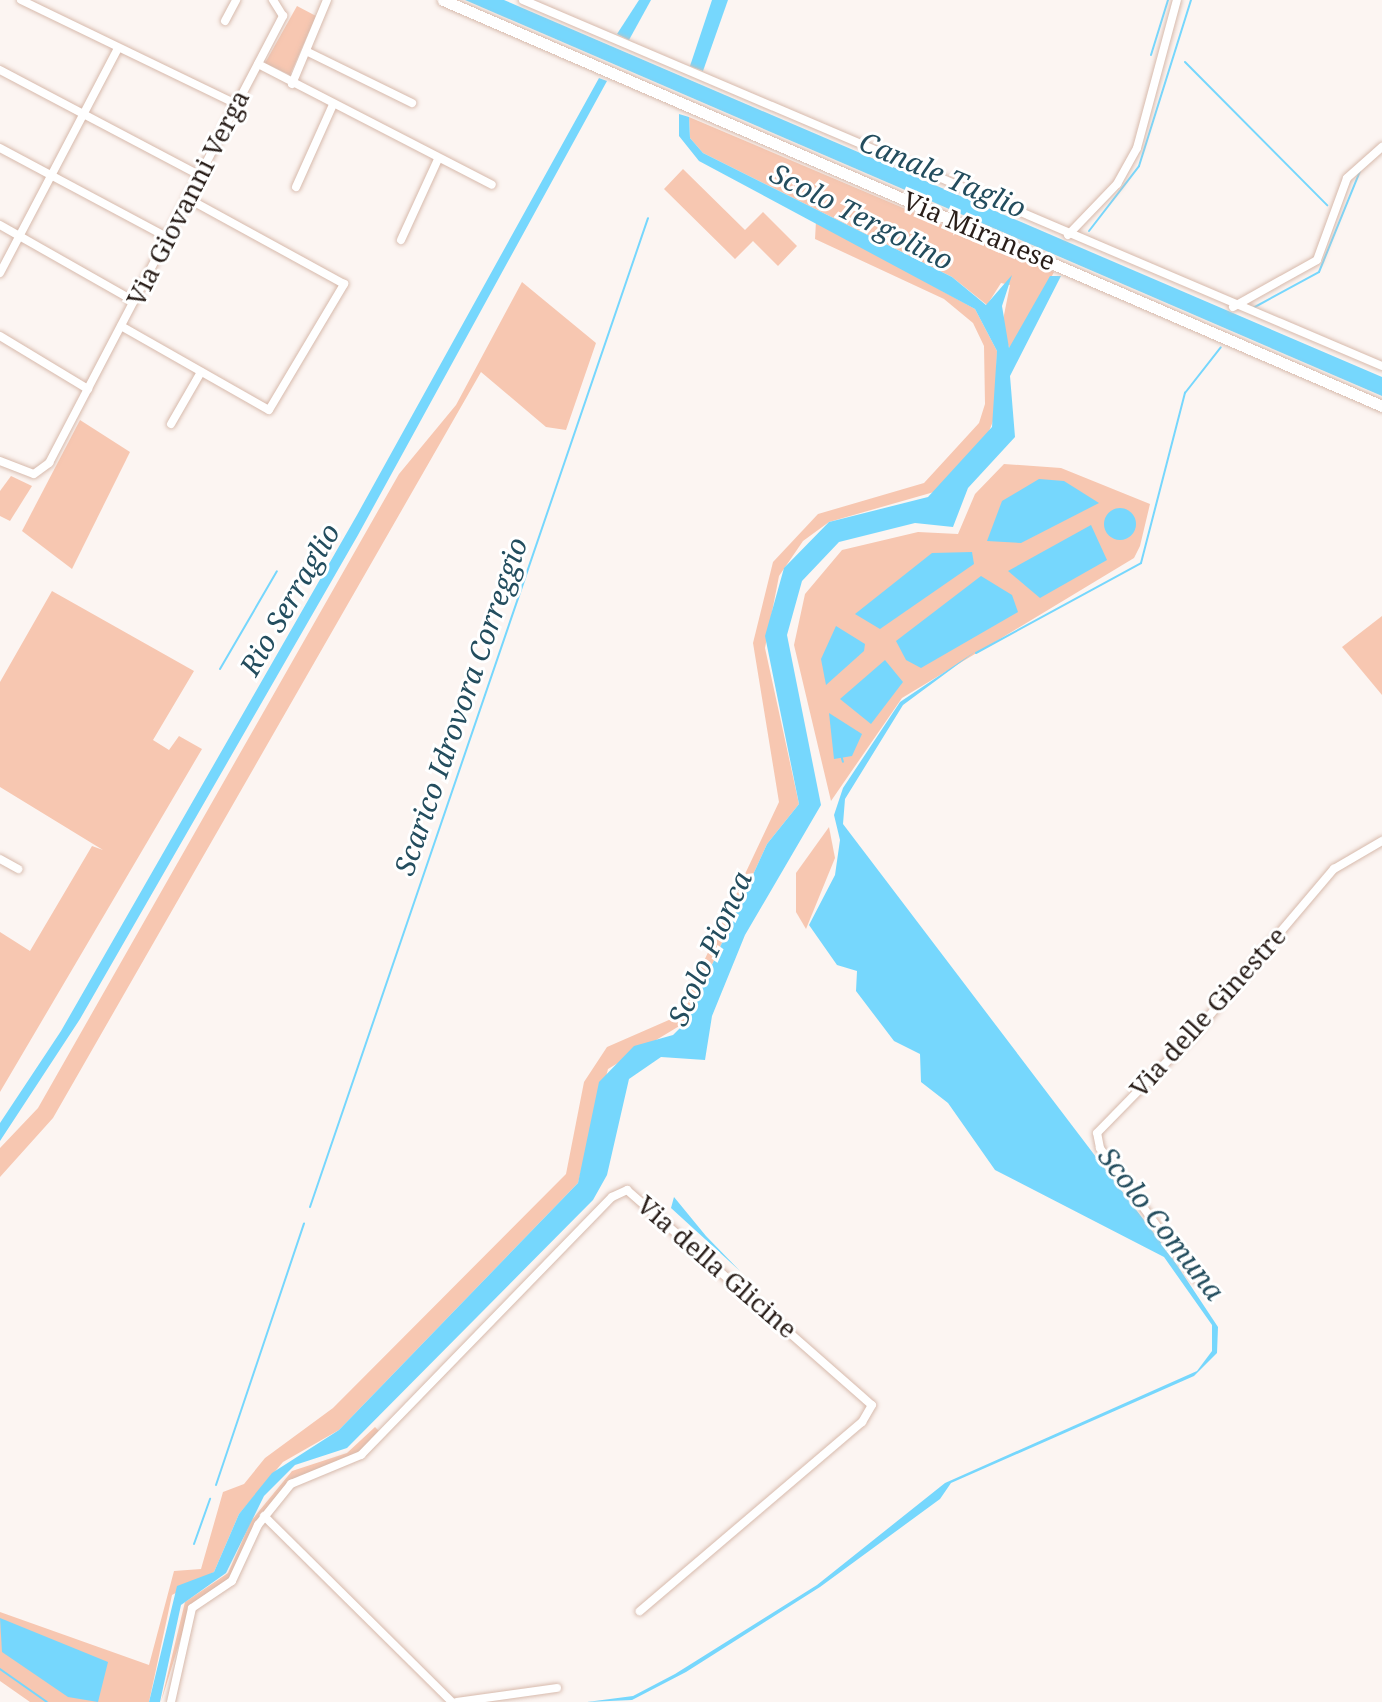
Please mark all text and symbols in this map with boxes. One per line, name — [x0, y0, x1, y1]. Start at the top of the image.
street label: Via Giovanni Verga — [120, 85, 256, 311]
water label: Canale Taglio — [855, 124, 1031, 224]
water label: Scolo Tergolino — [765, 155, 959, 277]
street label: Via Miranese — [898, 185, 1060, 277]
water label: Rio Serraglio — [232, 517, 346, 681]
water label: Scarico Idrovora Correggio — [386, 533, 534, 879]
water label: Scolo Pionca — [660, 866, 758, 1030]
street label: Via delle Ginestre — [1123, 920, 1293, 1104]
water label: Scolo Comuna — [1092, 1140, 1232, 1306]
street label: Via della Glicine — [631, 1189, 803, 1345]

